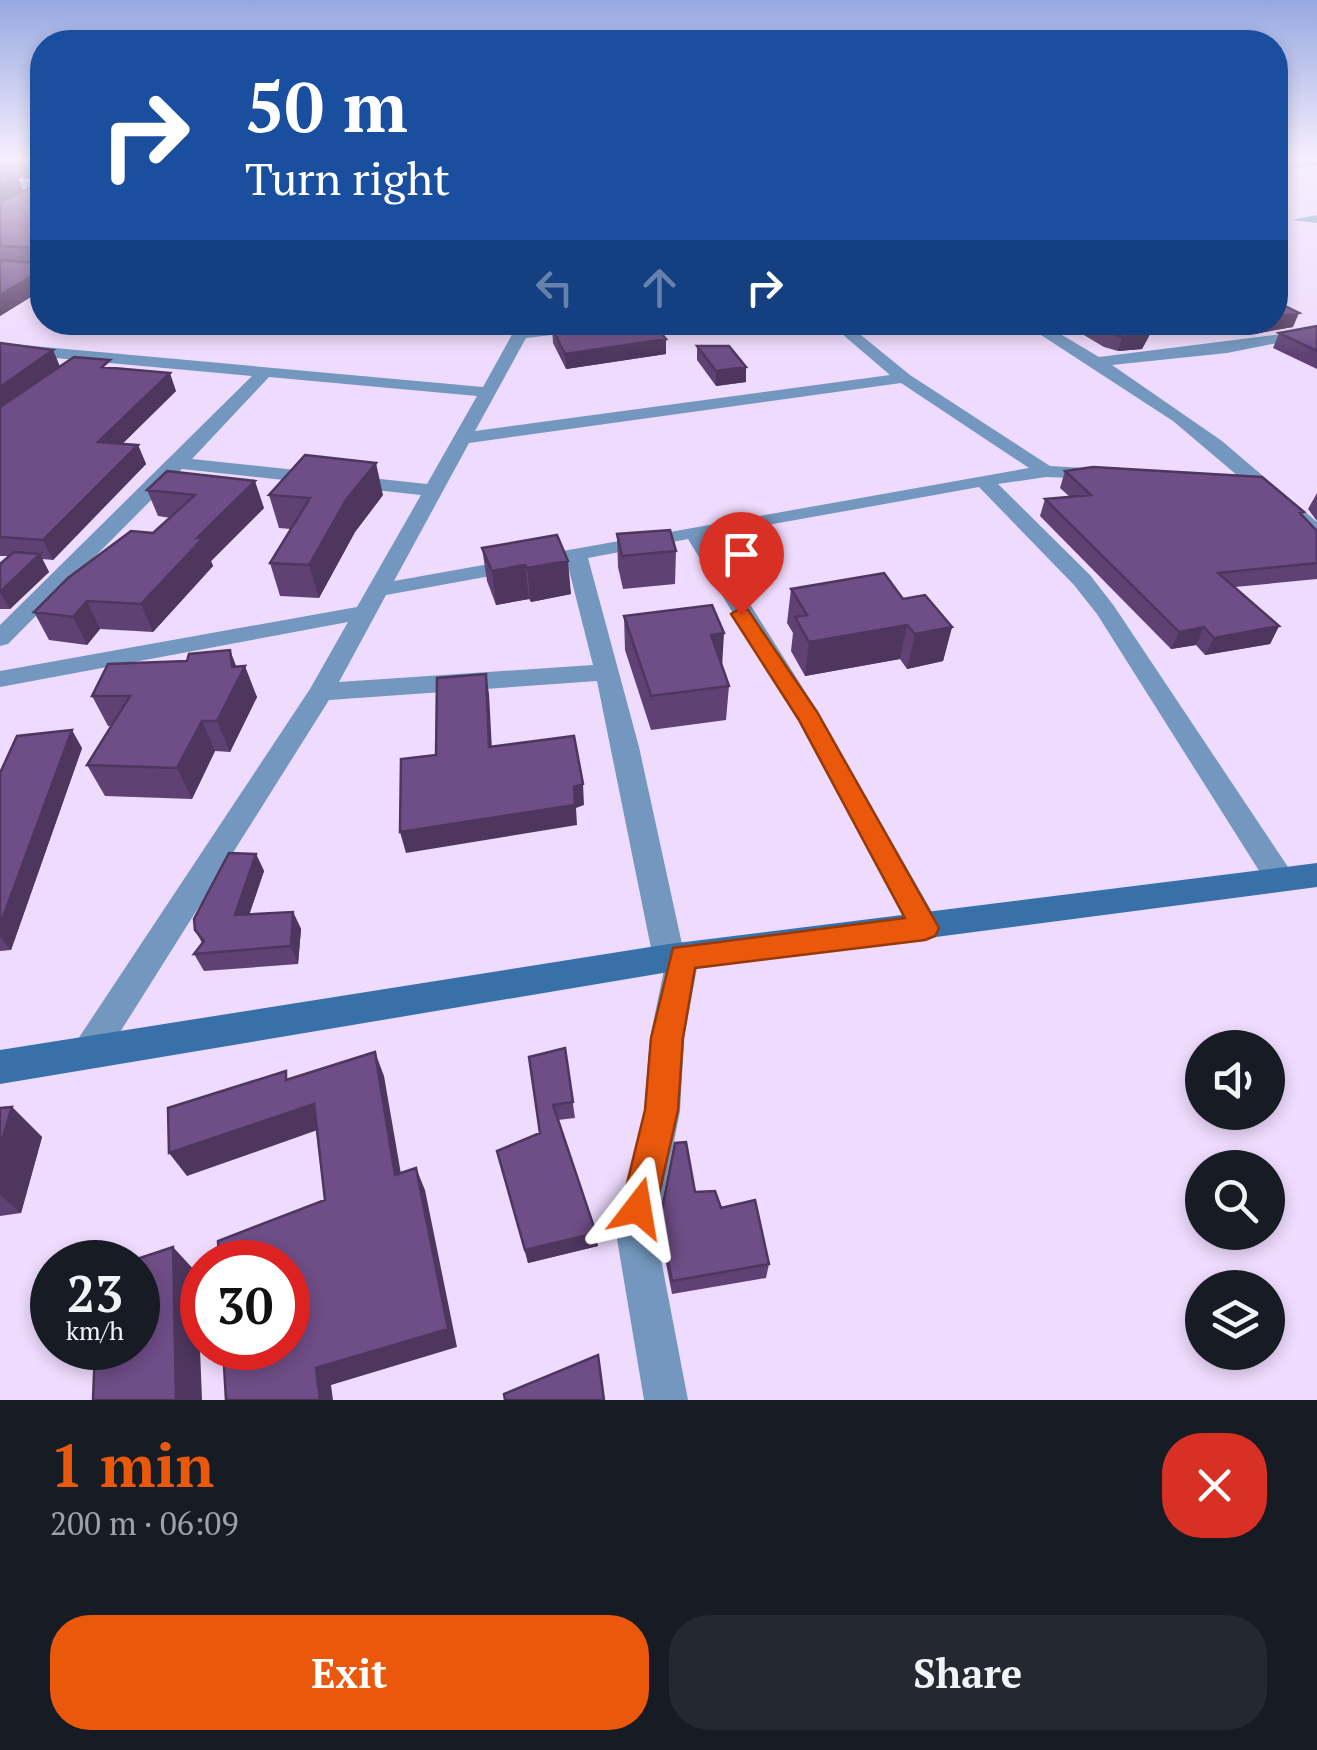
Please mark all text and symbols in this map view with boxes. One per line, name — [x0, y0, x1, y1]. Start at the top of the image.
text: 50 m — [245, 59, 408, 152]
icon: right — [80, 70, 210, 200]
text: Turn right — [245, 148, 450, 208]
icon: left — [527, 260, 582, 315]
icon: ahead — [632, 260, 687, 315]
icon: right — [737, 260, 792, 315]
pin — [699, 512, 784, 615]
icon: arrive — [714, 527, 769, 582]
map controls — [1185, 1030, 1285, 1370]
button: sound — [1185, 1030, 1285, 1130]
button: search — [1185, 1150, 1285, 1250]
position arrow — [586, 1156, 690, 1260]
speed limit sign: 30 — [180, 1240, 310, 1370]
text: 23 — [67, 1260, 123, 1326]
button: layers — [1185, 1270, 1285, 1370]
text: km/h — [66, 1314, 124, 1347]
text: 1 min — [50, 1425, 214, 1504]
button: close — [1162, 1433, 1267, 1538]
text: 200 m · 06:09 — [50, 1502, 238, 1544]
button: Exit — [50, 1615, 649, 1730]
button: Share — [669, 1615, 1267, 1730]

